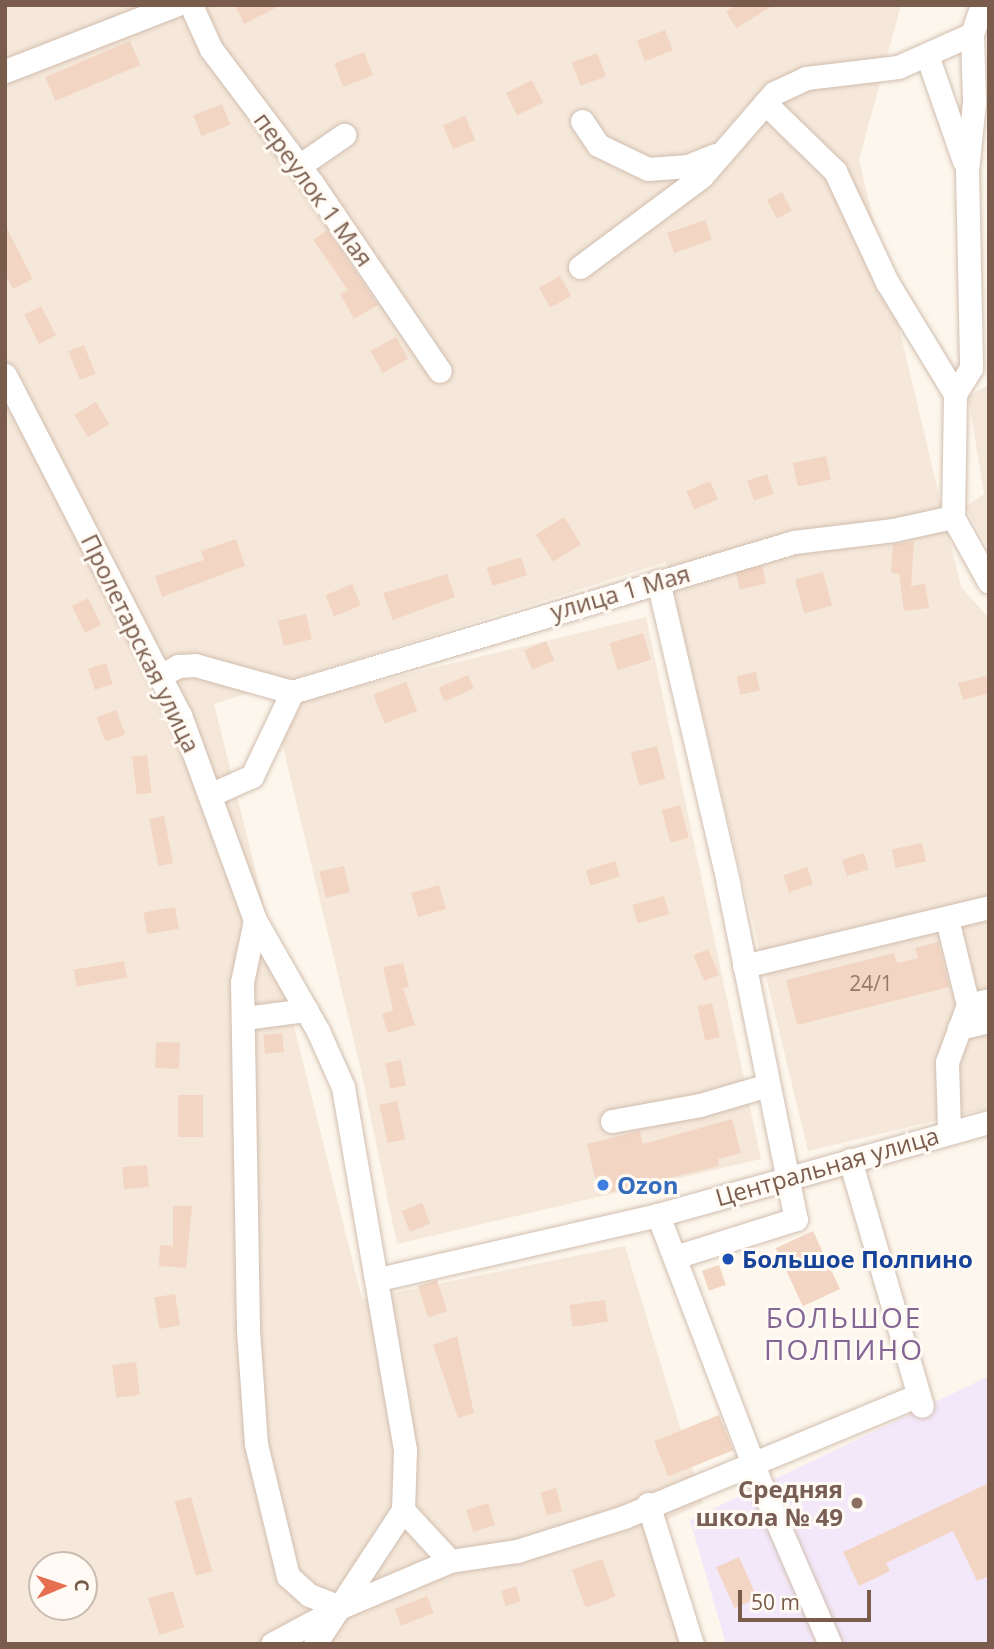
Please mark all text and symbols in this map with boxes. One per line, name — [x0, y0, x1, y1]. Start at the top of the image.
street label: переулок 1 Мая — [248, 106, 380, 272]
street label: Пролетарская улица — [76, 529, 206, 757]
street label: улица 1 Мая — [547, 558, 693, 626]
house number: 24/1 — [849, 970, 893, 996]
street label: Центральная улица — [712, 1120, 942, 1212]
place label: Ozon — [617, 1171, 678, 1199]
marker: Ozon — [595, 1177, 611, 1193]
place label: Большое Полпино — [742, 1245, 973, 1273]
marker: Большое Полпино — [720, 1251, 736, 1267]
district label: БОЛЬШОЕ ПОЛПИНО — [765, 1300, 923, 1366]
place label: Средняя школа № 49 — [695, 1475, 843, 1531]
marker: Средняя школа № 49 — [849, 1495, 865, 1511]
north arrow — [28, 1551, 98, 1621]
scale bar — [742, 1576, 875, 1620]
text: С — [69, 1579, 95, 1592]
text: 50 m — [751, 1588, 800, 1616]

